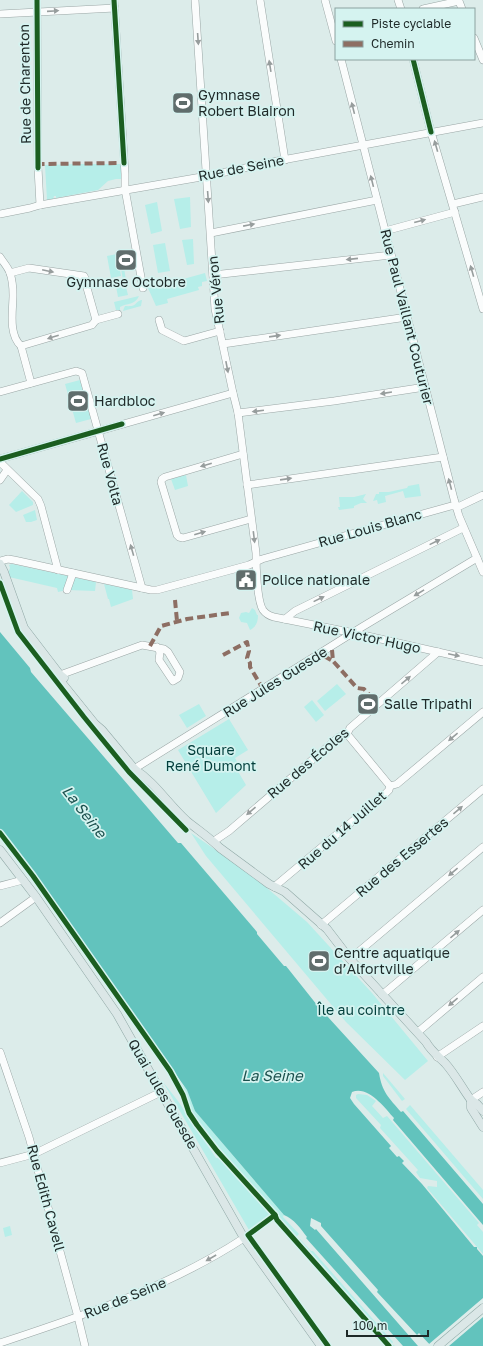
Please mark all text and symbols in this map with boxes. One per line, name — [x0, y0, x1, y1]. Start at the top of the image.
one-way arrow — [47, 8, 59, 15]
legend — [335, 8, 475, 60]
text: Piste cyclable — [371, 16, 451, 31]
street label: Rue de Charenton — [15, 24, 34, 144]
one-way arrow — [194, 33, 201, 45]
text: Chemin — [371, 36, 415, 51]
one-way arrow — [267, 60, 273, 72]
place label: Gymnase Robert Blairon — [198, 86, 295, 119]
sports icon: Gymnase Robert Blairon — [170, 90, 196, 116]
one-way arrow — [350, 102, 356, 114]
one-way arrow — [433, 140, 439, 152]
street label: Rue de Seine — [197, 151, 285, 184]
one-way arrow — [369, 175, 375, 188]
one-way arrow — [205, 191, 212, 203]
one-way arrow — [414, 218, 426, 224]
one-way arrow — [243, 222, 255, 228]
street label: Rue Paul Vaillant Couturier — [377, 227, 438, 407]
sports icon: Gymnase Octobre — [113, 247, 139, 273]
street label: Rue Véron — [203, 255, 228, 325]
one-way arrow — [346, 256, 358, 262]
one-way arrow — [469, 265, 475, 277]
one-way arrow — [42, 268, 54, 274]
place label: Gymnase Octobre — [66, 273, 186, 290]
one-way arrow — [269, 333, 281, 339]
one-way arrow — [47, 334, 59, 340]
one-way arrow — [225, 361, 231, 373]
sports icon: Hardbloc — [65, 388, 91, 414]
one-way arrow — [380, 390, 393, 396]
place label: Hardbloc — [94, 392, 156, 409]
one-way arrow — [252, 408, 264, 414]
one-way arrow — [154, 411, 166, 417]
street label: Rue Volta — [94, 441, 127, 507]
one-way arrow — [199, 462, 211, 468]
one-way arrow — [280, 476, 292, 482]
one-way arrow — [446, 477, 452, 490]
street label: Rue Louis Blanc — [316, 505, 424, 550]
one-way arrow — [195, 530, 207, 536]
one-way arrow — [250, 531, 257, 543]
one-way arrow — [430, 539, 441, 545]
one-way arrow — [129, 544, 135, 556]
public building icon: Police nationale — [233, 567, 259, 593]
place label: Police nationale — [262, 571, 370, 588]
one-way arrow — [413, 589, 425, 596]
one-way arrow — [313, 596, 325, 602]
street label: Rue Victor Hugo — [312, 617, 422, 656]
street label: Rue Jules Guesde — [220, 643, 330, 720]
one-way arrow — [448, 653, 460, 659]
one-way arrow — [400, 675, 411, 684]
sports icon: Salle Tripathi — [355, 691, 381, 717]
place label: Salle Tripathi — [384, 695, 472, 712]
street label: Rue des Écoles — [263, 724, 352, 802]
one-way arrow — [448, 733, 458, 742]
park label: Square René Dumont — [166, 741, 256, 774]
water label: La Seine — [59, 782, 112, 842]
street label: Rue du 14 Juillet — [294, 787, 389, 873]
one-way arrow — [453, 805, 463, 814]
one-way arrow — [247, 806, 256, 815]
street label: Rue des Essertes — [352, 813, 451, 900]
one-way arrow — [448, 867, 459, 876]
one-way arrow — [449, 929, 460, 938]
place label: Centre aquatique d’Alfortville — [334, 944, 450, 977]
sports icon: Centre aquatique d’Alfortville — [306, 948, 332, 974]
one-way arrow — [448, 998, 459, 1007]
park label: Île au cointre — [316, 1001, 405, 1018]
street label: Quai Jules Guesde — [125, 1036, 202, 1152]
water label: La Seine — [241, 1066, 304, 1084]
street label: Rue Edith Cavell — [24, 1143, 69, 1253]
one-way arrow — [205, 1254, 217, 1261]
street label: Rue de Seine — [81, 1273, 168, 1322]
scale bar — [347, 1312, 428, 1338]
text: 100 m — [353, 1318, 387, 1333]

